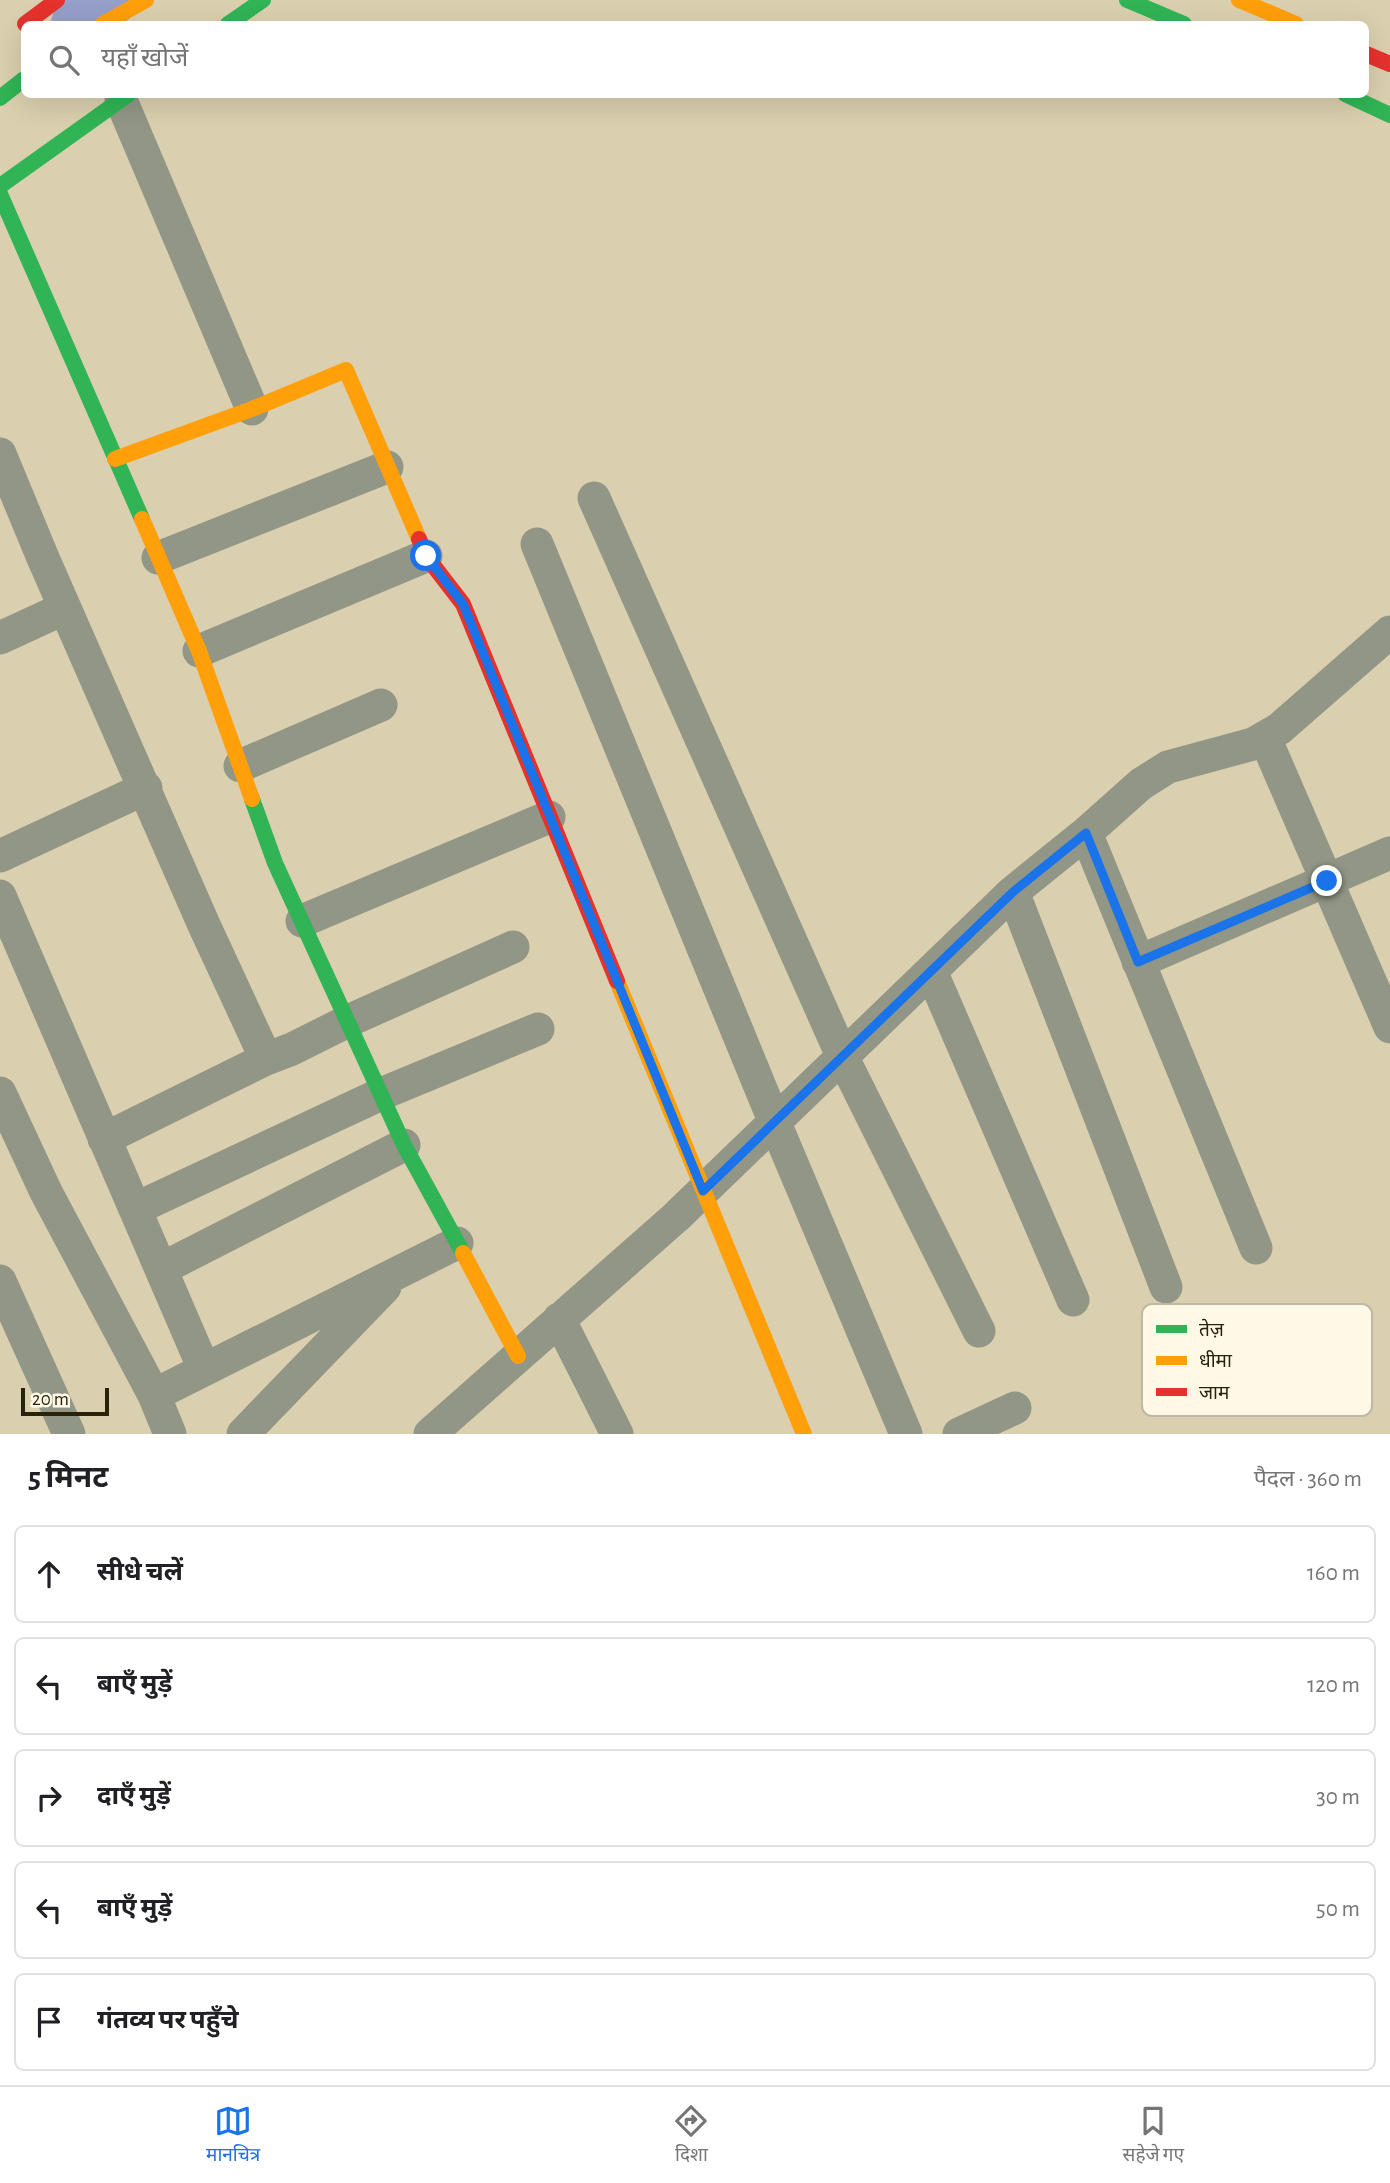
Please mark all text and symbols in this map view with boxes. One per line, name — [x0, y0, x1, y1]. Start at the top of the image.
search box — [21, 21, 1369, 98]
icon: search — [45, 41, 83, 79]
text: यहाँ खोजें — [101, 45, 188, 71]
route start — [410, 540, 441, 571]
route end — [1311, 865, 1342, 896]
legend — [1142, 1304, 1372, 1416]
text: तेज़ — [1199, 1318, 1225, 1340]
text: धीमा — [1199, 1350, 1233, 1371]
text: जाम — [1199, 1384, 1230, 1403]
scale bar — [21, 1385, 108, 1417]
text: 20 m — [32, 1390, 69, 1409]
text: 5 मिनट — [28, 1463, 108, 1493]
text: पैदल · 360 m — [1254, 1468, 1362, 1491]
icon: ahead — [30, 1555, 68, 1593]
text: सीधे चलें — [97, 1559, 183, 1585]
text: 160 m — [1307, 1562, 1360, 1585]
icon: left — [30, 1667, 68, 1705]
text: बाएँ मुड़ें — [97, 1671, 172, 1697]
text: 120 m — [1307, 1674, 1360, 1697]
icon: right — [30, 1779, 68, 1817]
text: दाएँ मुड़ें — [97, 1783, 171, 1809]
text: 30 m — [1316, 1786, 1360, 1809]
icon: left — [30, 1891, 68, 1929]
text: बाएँ मुड़ें — [97, 1895, 172, 1921]
text: 50 m — [1316, 1898, 1360, 1921]
icon: arrive — [30, 2003, 68, 2041]
text: गंतव्य पर पहुँचे — [97, 2007, 239, 2033]
tab: मानचित्र — [206, 2102, 260, 2169]
tab: दिशा — [672, 2102, 710, 2169]
tab: सहेजे गए — [1123, 2102, 1184, 2169]

